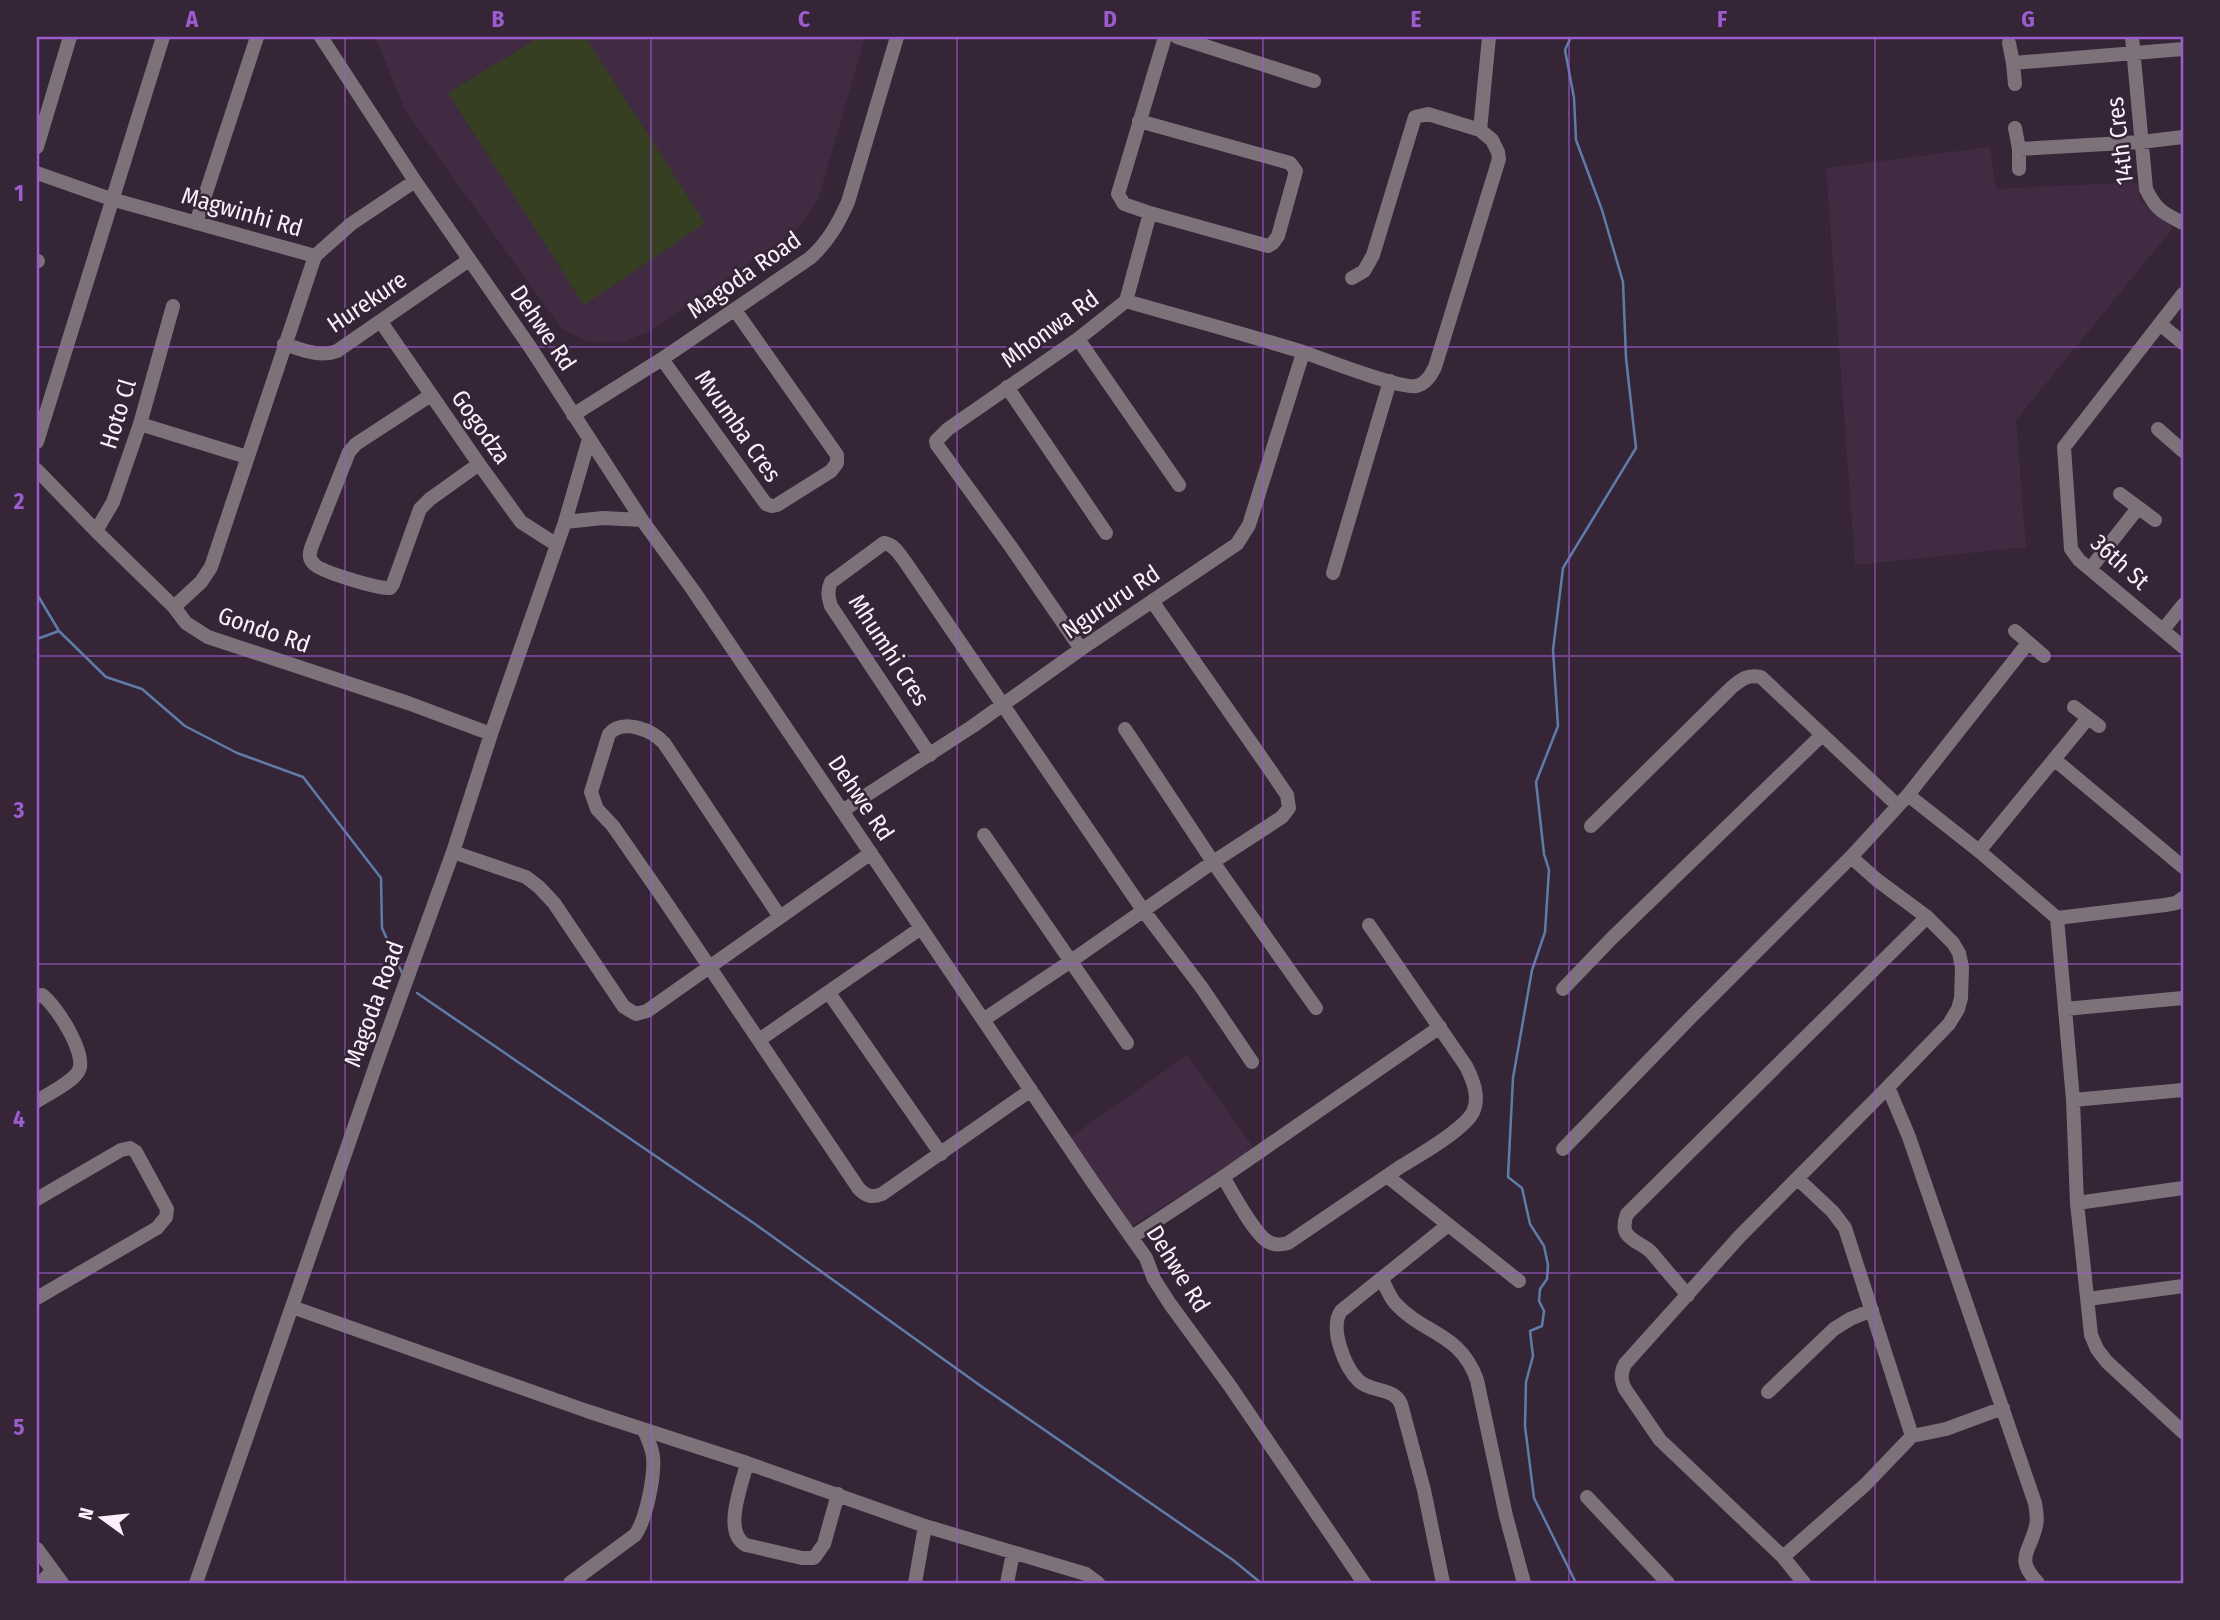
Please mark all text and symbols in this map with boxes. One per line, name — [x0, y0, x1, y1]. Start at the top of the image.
text: A — [185, 5, 199, 33]
text: B — [492, 5, 505, 33]
text: C — [798, 5, 810, 33]
text: D — [1103, 5, 1117, 33]
text: E — [1411, 5, 1422, 33]
text: F — [1717, 5, 1727, 33]
text: G — [2021, 5, 2035, 33]
street label: 14th Cres — [2101, 95, 2139, 187]
text: 1 — [14, 179, 24, 207]
street label: Magwinhi Rd — [178, 181, 306, 243]
street label: Magoda Road — [682, 226, 806, 324]
street label: Hurekure — [322, 265, 412, 339]
street label: Dehwe Rd — [504, 280, 582, 376]
street label: Mhonwa Rd — [996, 284, 1104, 374]
street label: Mvumba Cres — [689, 365, 787, 487]
street label: Hoto Cl — [94, 376, 142, 452]
street label: Gogodza — [446, 385, 516, 469]
text: 2 — [13, 487, 25, 515]
street label: 36th St — [2085, 529, 2155, 595]
street label: Ngururu Rd — [1057, 559, 1165, 645]
street label: Mhumhi Cres — [843, 589, 935, 711]
street label: Gondo Rd — [214, 601, 314, 659]
street label: Dehwe Rd — [822, 750, 900, 846]
text: 3 — [13, 796, 25, 824]
street label: Magoda Road — [338, 937, 410, 1071]
text: 4 — [13, 1105, 25, 1133]
street label: Dehwe Rd — [1140, 1220, 1216, 1318]
text: 5 — [13, 1413, 25, 1441]
north arrow — [66, 1484, 136, 1554]
text: N — [73, 1505, 99, 1522]

